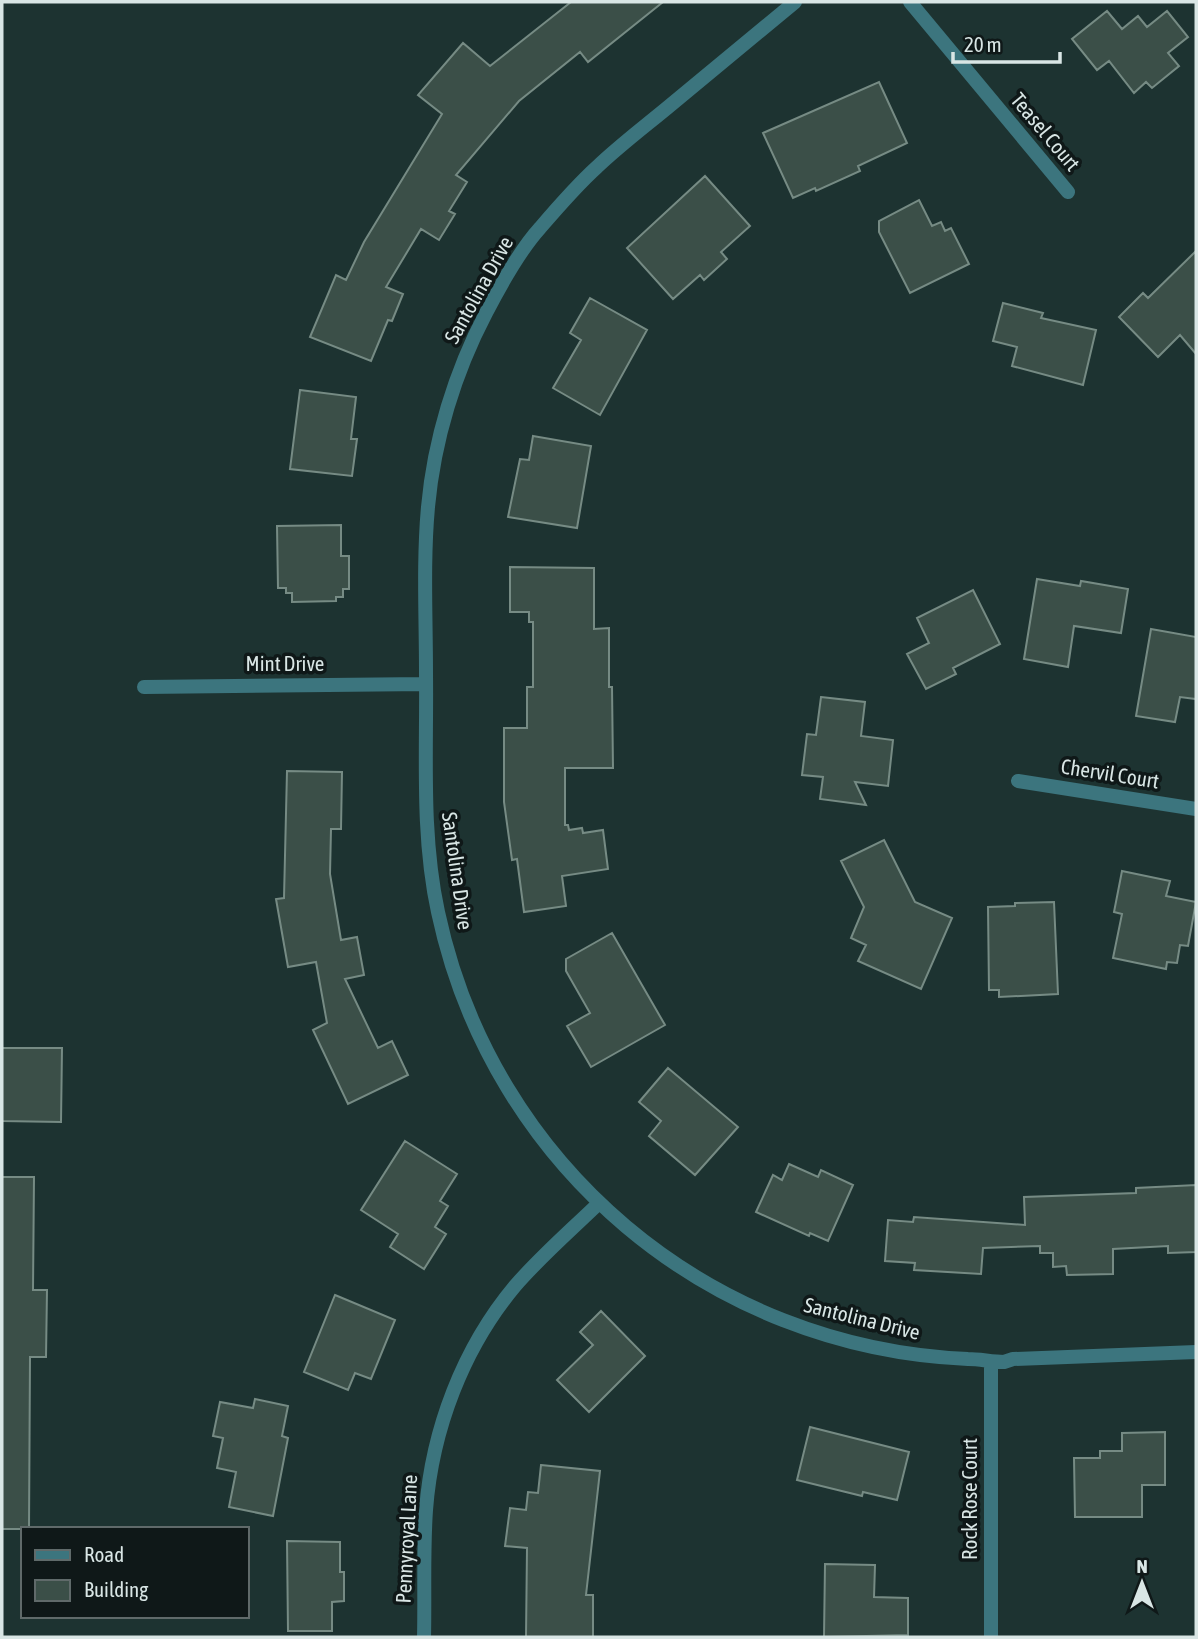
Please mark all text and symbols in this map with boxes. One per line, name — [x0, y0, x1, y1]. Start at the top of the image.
scale bar — [953, 21, 1060, 65]
text: 20 m — [964, 32, 1002, 56]
street label: Teasel Court — [1006, 88, 1085, 175]
street label: Santolina Drive — [439, 232, 517, 347]
street label: Mint Drive — [246, 651, 324, 675]
street label: Chervil Court — [1059, 753, 1161, 793]
street label: Santolina Drive — [438, 811, 478, 931]
street label: Santolina Drive — [802, 1292, 923, 1344]
street label: Rock Rose Court — [957, 1438, 981, 1560]
street label: Pennyroyal Lane — [391, 1474, 421, 1604]
legend — [21, 1527, 248, 1618]
text: Road — [84, 1542, 124, 1566]
north arrow — [1107, 1548, 1177, 1618]
text: N — [1136, 1555, 1148, 1577]
text: Building — [84, 1577, 148, 1601]

